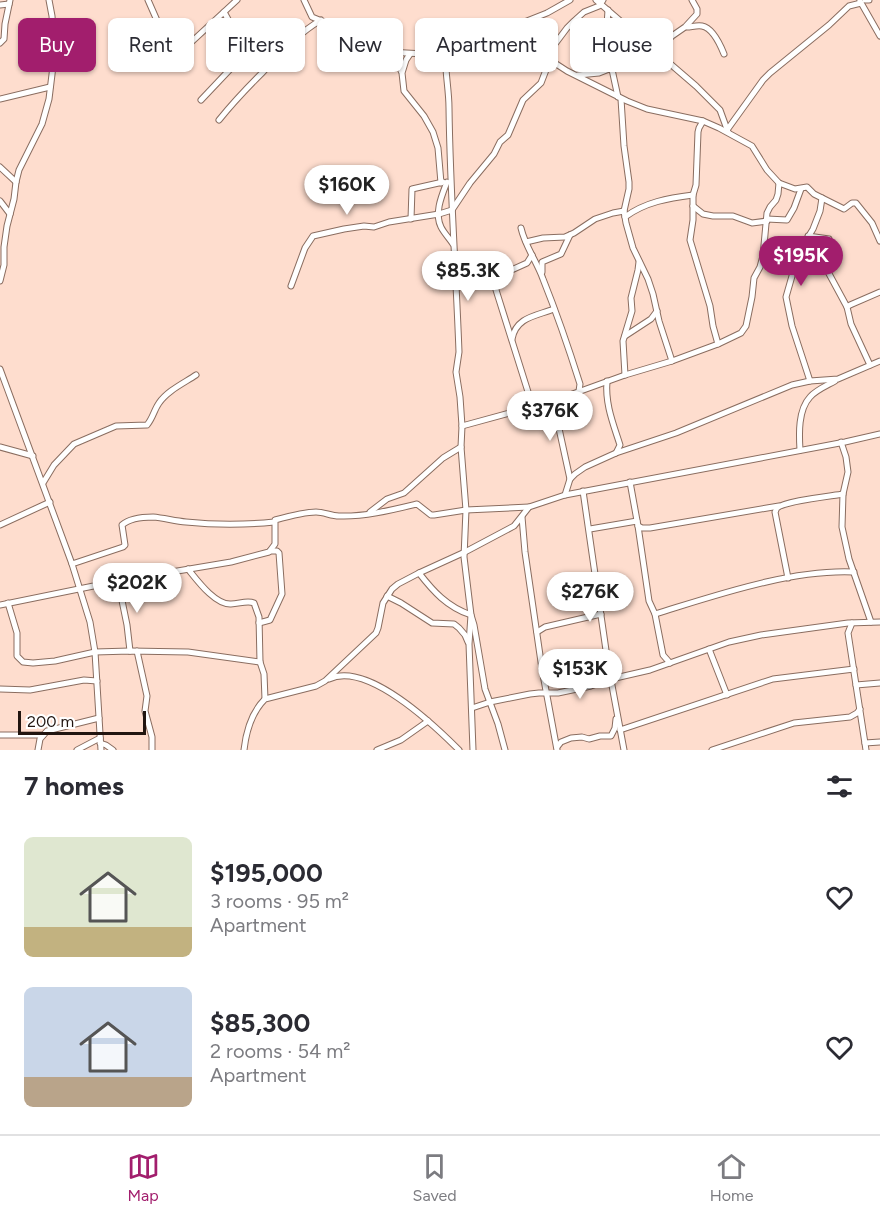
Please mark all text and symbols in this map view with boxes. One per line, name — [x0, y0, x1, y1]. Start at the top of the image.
chip: Buy — [18, 18, 96, 72]
chip: Rent — [108, 18, 194, 72]
chip: Filters — [206, 18, 305, 72]
chip: New — [317, 18, 403, 72]
chip: Apartment — [415, 18, 558, 72]
chip: House — [570, 18, 673, 72]
pin: $160K — [305, 165, 389, 216]
text: $160K — [318, 172, 376, 196]
pin: $195K — [759, 236, 843, 287]
text: $195K — [773, 243, 829, 267]
pin: $85.3K — [419, 251, 517, 302]
text: $85.3K — [436, 258, 500, 282]
pin: $376K — [508, 391, 592, 442]
text: $376K — [521, 398, 579, 422]
pin: $202K — [95, 563, 179, 614]
text: $202K — [107, 570, 167, 594]
pin: $276K — [548, 572, 632, 623]
text: $276K — [561, 579, 619, 603]
pin: $153K — [538, 649, 622, 700]
text: $153K — [552, 656, 608, 680]
scale bar — [18, 708, 146, 736]
text: 200 m — [27, 712, 74, 731]
text: 7 homes — [24, 770, 124, 802]
icon: filters — [823, 770, 856, 803]
text: $195,000 — [210, 857, 323, 889]
icon: home — [72, 861, 144, 933]
icon: heart — [823, 881, 856, 914]
text: 3 rooms · 95 m² — [210, 889, 349, 913]
text: Apartment — [210, 913, 307, 937]
text: $85,300 — [210, 1007, 310, 1039]
icon: home — [72, 1011, 144, 1083]
icon: heart — [823, 1031, 856, 1064]
text: 2 rooms · 54 m² — [210, 1039, 350, 1063]
text: Apartment — [210, 1063, 307, 1087]
tab: Map — [127, 1150, 160, 1205]
tab: Saved — [413, 1150, 457, 1205]
tab: Home — [710, 1150, 753, 1205]

